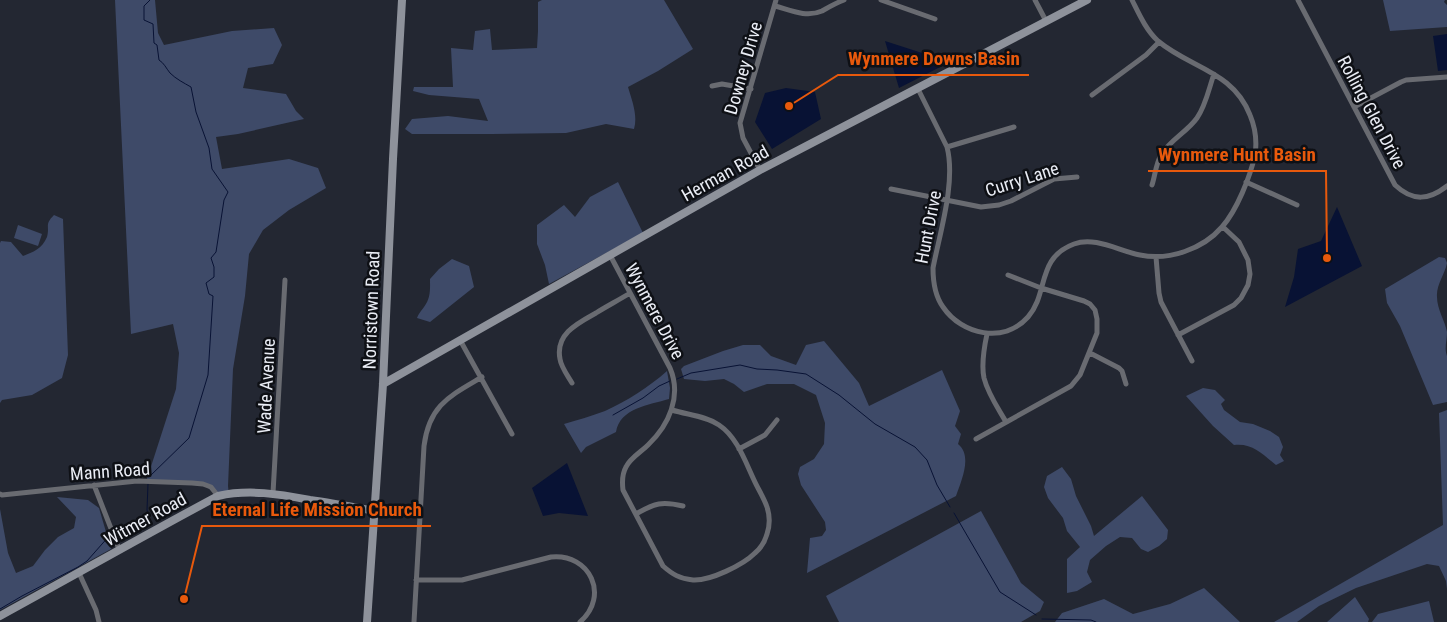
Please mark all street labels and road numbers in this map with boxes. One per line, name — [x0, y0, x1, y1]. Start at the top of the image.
street label: Downey Drive — [720, 19, 766, 117]
street label: Rolling Glen Drive — [1333, 52, 1411, 172]
street label: Herman Road — [678, 140, 772, 206]
street label: Curry Lane — [983, 157, 1061, 201]
street label: Hunt Drive — [911, 189, 945, 265]
street label: Norristown Road — [358, 250, 384, 370]
street label: Wynmere Drive — [621, 259, 689, 363]
street label: Wade Avenue — [253, 338, 279, 434]
street label: Mann Road — [69, 458, 151, 484]
street label: Witmer Road — [100, 488, 190, 550]

